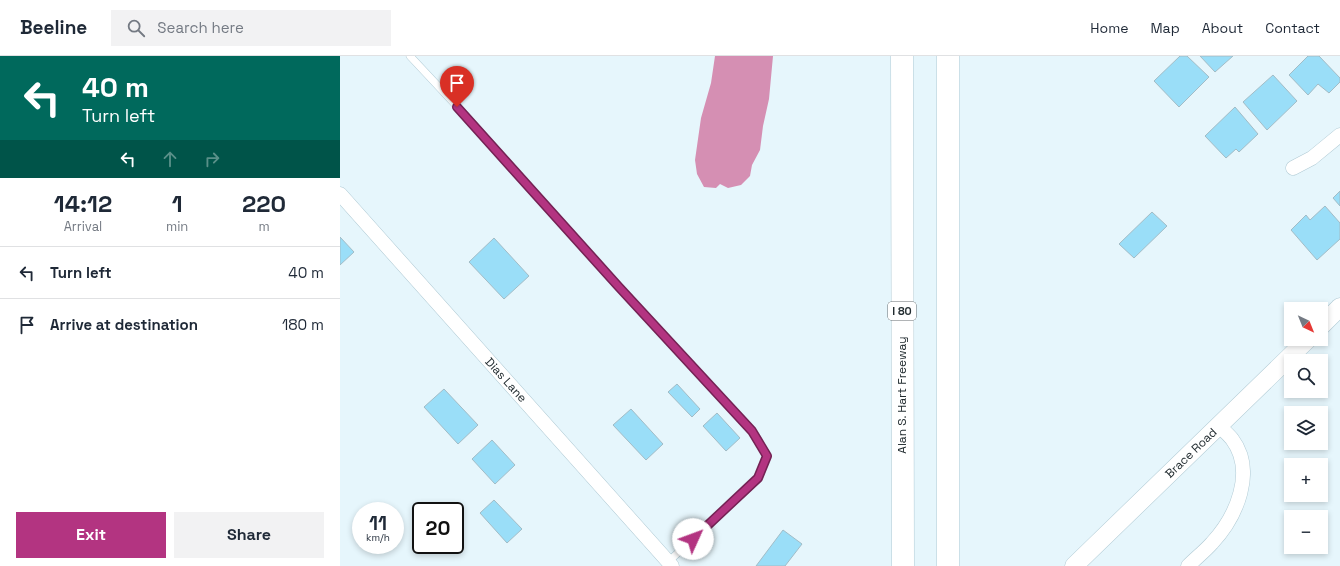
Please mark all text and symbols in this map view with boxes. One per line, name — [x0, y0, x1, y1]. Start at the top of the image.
search box — [111, 10, 391, 46]
text: Beeline — [20, 15, 87, 40]
icon: search — [125, 17, 147, 39]
text: Search here — [157, 18, 244, 37]
text: Home — [1090, 19, 1128, 37]
text: Map — [1150, 19, 1180, 37]
text: About — [1202, 19, 1243, 37]
text: Contact — [1265, 19, 1320, 37]
pin — [440, 66, 474, 107]
text: 40 m — [82, 69, 149, 105]
icon: left — [16, 72, 68, 124]
icon: arrive — [446, 72, 468, 94]
text: Turn left — [82, 104, 155, 127]
icon: left — [117, 148, 139, 170]
icon: ahead — [159, 148, 181, 170]
icon: right — [201, 148, 223, 170]
text: 14:12 — [54, 188, 112, 219]
text: 1 — [172, 188, 183, 219]
text: 220 — [242, 188, 286, 219]
text: Arrival — [64, 218, 102, 235]
text: min — [166, 218, 188, 235]
text: m — [259, 218, 270, 235]
icon: left — [16, 262, 38, 284]
text: Turn left — [50, 263, 112, 282]
text: 40 m — [288, 263, 324, 282]
road number: I 80 — [888, 302, 916, 320]
north arrow — [1284, 302, 1328, 346]
map controls — [1284, 302, 1328, 554]
icon: arrive — [16, 314, 38, 336]
text: Arrive at destination — [50, 315, 198, 334]
text: 180 m — [282, 315, 324, 334]
street label: Alan S. Hart Freeway — [894, 336, 910, 454]
street label: Dias Lane — [482, 354, 530, 406]
button: search — [1284, 354, 1328, 398]
button: layers — [1284, 406, 1328, 450]
street label: Brace Road — [1162, 424, 1220, 482]
button: + — [1284, 458, 1328, 502]
speed limit sign: 20 — [412, 502, 464, 554]
text: 11 — [369, 510, 387, 536]
button: − — [1284, 510, 1328, 554]
button: Exit — [16, 512, 166, 558]
button: Share — [174, 512, 324, 558]
position arrow — [672, 518, 714, 560]
text: km/h — [366, 531, 390, 544]

